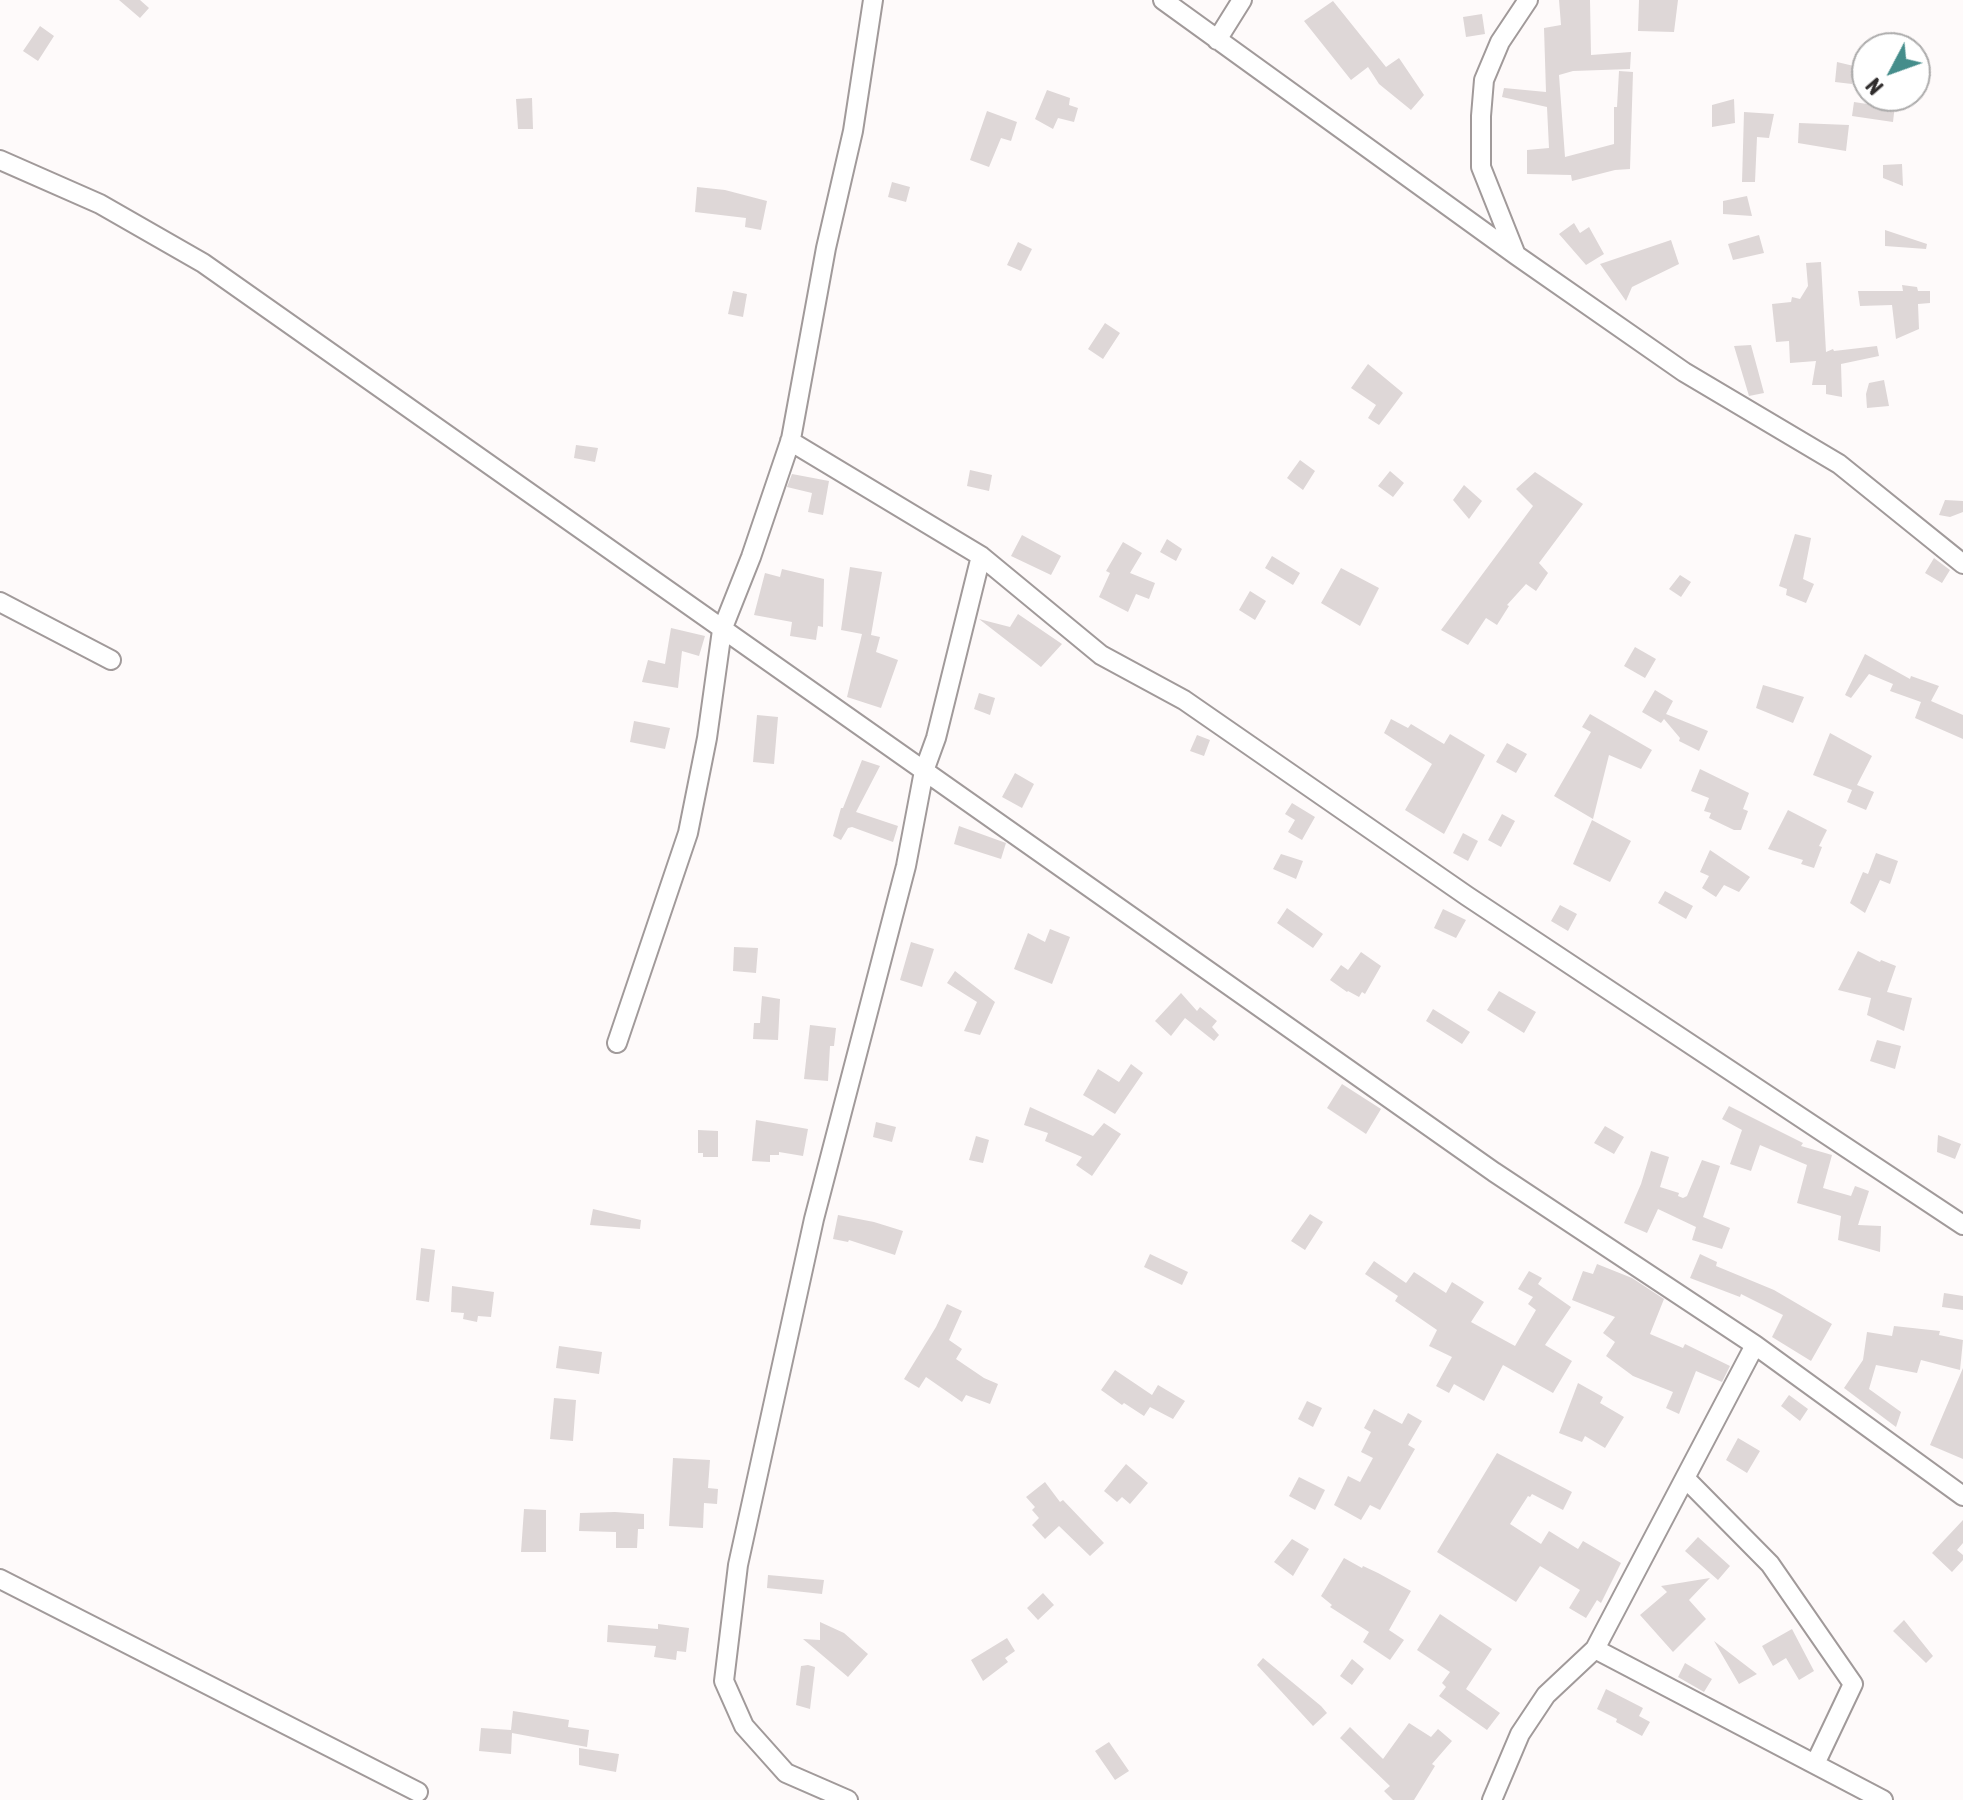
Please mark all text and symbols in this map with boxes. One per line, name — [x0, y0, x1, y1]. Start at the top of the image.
north arrow — [1851, 32, 1931, 112]
text: N — [1860, 73, 1888, 100]

